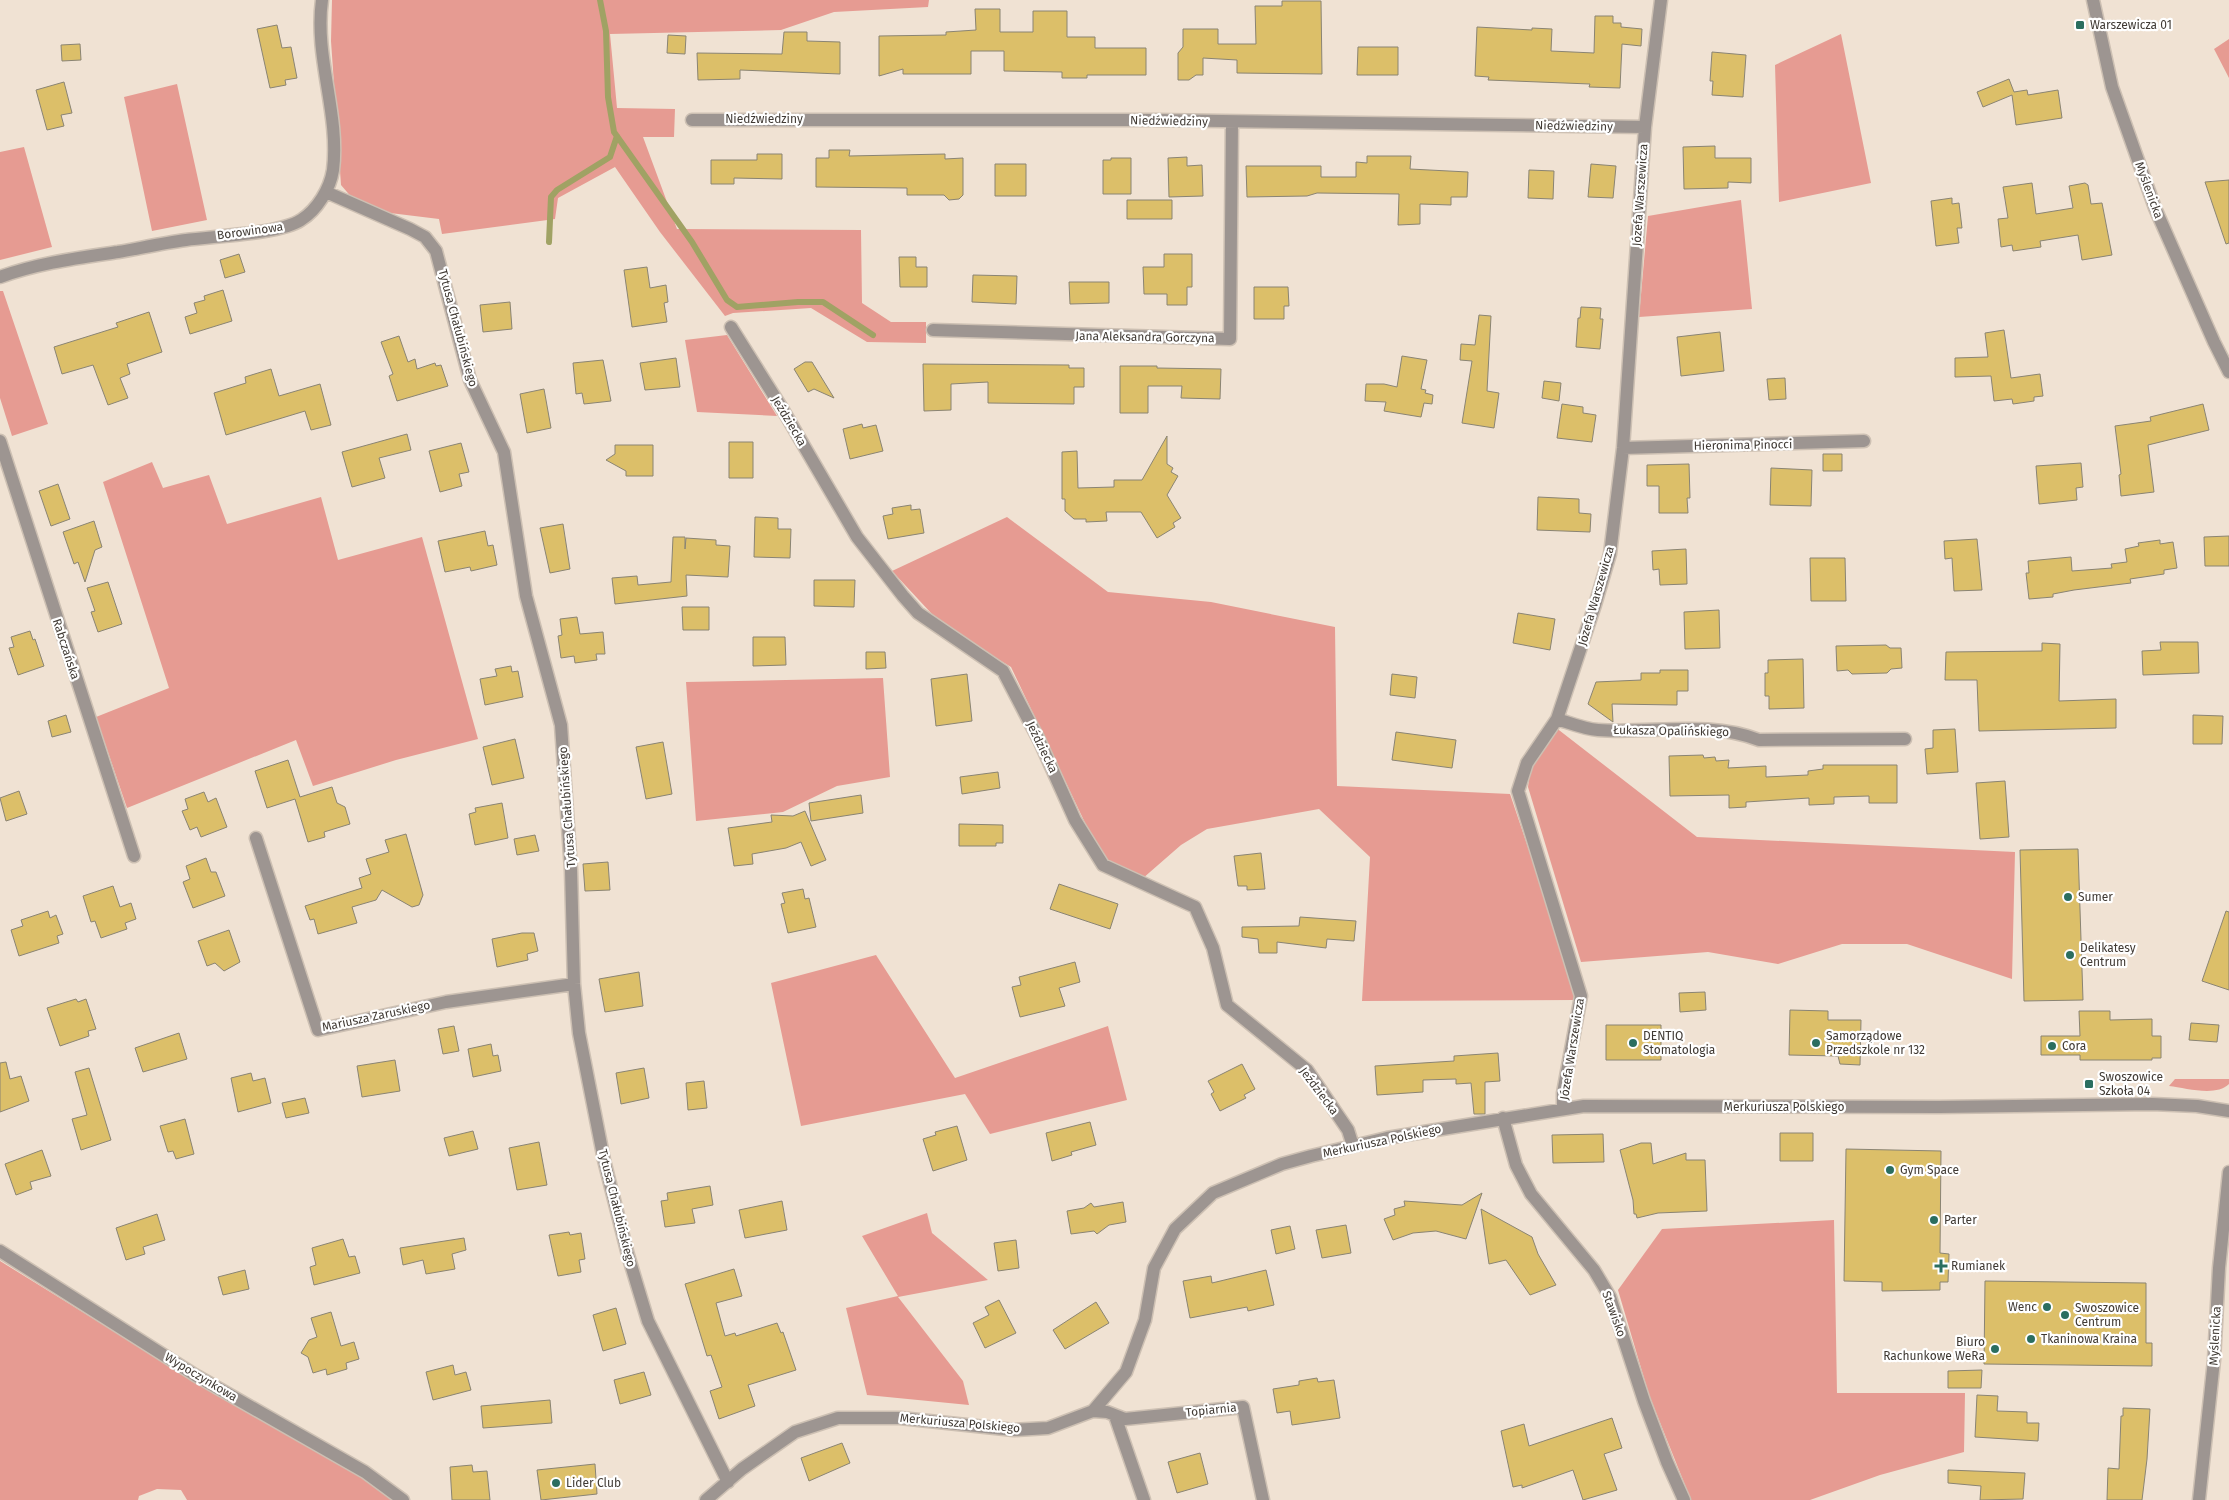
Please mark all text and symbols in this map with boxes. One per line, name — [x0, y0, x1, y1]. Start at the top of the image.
place label: Warszewicza 01 — [2090, 18, 2172, 32]
marker: Warszewicza 01 — [2074, 19, 2086, 31]
street label: Niedźwiedziny — [725, 112, 803, 126]
street label: Niedźwiedziny — [1130, 113, 1208, 129]
street label: Niedźwiedziny — [1535, 118, 1613, 134]
street label: Józefa Warszewicza — [1629, 143, 1651, 247]
street label: Myślenicka — [2132, 160, 2166, 220]
street label: Borowinowa — [216, 219, 284, 243]
street label: Tytusa Chałubińskiego — [436, 268, 480, 388]
street label: Jana Aleksandra Gorczyna — [1075, 329, 1215, 345]
street label: Jeździecka — [769, 393, 809, 449]
street label: Hieronima Pinocci — [1693, 437, 1793, 453]
street label: Józefa Warszewicza — [1575, 545, 1617, 647]
street label: Rabczańska — [50, 617, 82, 681]
street label: Jeździecka — [1023, 719, 1061, 775]
street label: Łukasza Opalińskiego — [1613, 723, 1729, 739]
street label: Tytusa Chałubińskiego — [556, 746, 578, 868]
place label: Sumer — [2078, 890, 2113, 904]
marker: Sumer — [2062, 891, 2074, 903]
place label: Delikatesy Centrum — [2080, 941, 2136, 969]
marker: Delikatesy Centrum — [2064, 949, 2076, 961]
street label: Józefa Warszewicza — [1557, 997, 1587, 1101]
street label: Mariusza Zaruskiego — [321, 998, 431, 1034]
place label: DENTIQ Stomatologia — [1643, 1029, 1715, 1057]
place label: Samorządowe Przedszkole nr 132 — [1826, 1029, 1925, 1057]
marker: DENTIQ Stomatologia — [1627, 1037, 1639, 1049]
marker: Samorządowe Przedszkole nr 132 — [1810, 1037, 1822, 1049]
place label: Cora — [2062, 1039, 2086, 1053]
marker: Cora — [2046, 1040, 2058, 1052]
street label: Jeździecka — [1297, 1064, 1341, 1118]
place label: Swoszowice Szkoła 04 — [2099, 1070, 2163, 1098]
marker: Swoszowice Szkoła 04 — [2083, 1078, 2095, 1090]
street label: Merkuriusza Polskiego — [1724, 1100, 1844, 1114]
street label: Merkuriusza Polskiego — [1321, 1122, 1443, 1160]
street label: Tytusa Chałubińskiego — [596, 1148, 638, 1268]
place label: Gym Space — [1900, 1163, 1959, 1177]
marker: Gym Space — [1884, 1164, 1896, 1176]
place label: Parter — [1944, 1213, 1977, 1227]
marker: Parter — [1928, 1214, 1940, 1226]
place label: Rumianek — [1951, 1259, 2006, 1273]
marker: Rumianek — [1935, 1260, 1947, 1272]
street label: Stawisko — [1599, 1289, 1629, 1339]
place label: Wenc — [2008, 1300, 2037, 1314]
marker: Wenc — [2041, 1301, 2053, 1313]
place label: Swoszowice Centrum — [2075, 1301, 2139, 1329]
street label: Myślenicka — [2206, 1306, 2224, 1366]
marker: Swoszowice Centrum — [2059, 1309, 2071, 1321]
place label: Tkaninowa Kraina — [2041, 1332, 2137, 1346]
marker: Tkaninowa Kraina — [2025, 1333, 2037, 1345]
place label: Biuro Rachunkowe WeRa — [1883, 1335, 1985, 1363]
marker: Biuro Rachunkowe WeRa — [1989, 1343, 2001, 1355]
street label: Wypoczynkowa — [162, 1350, 240, 1404]
street label: Topiarnia — [1185, 1400, 1237, 1420]
street label: Merkuriusza Polskiego — [899, 1411, 1021, 1435]
place label: Lider Club — [566, 1476, 621, 1490]
marker: Lider Club — [550, 1477, 562, 1489]

